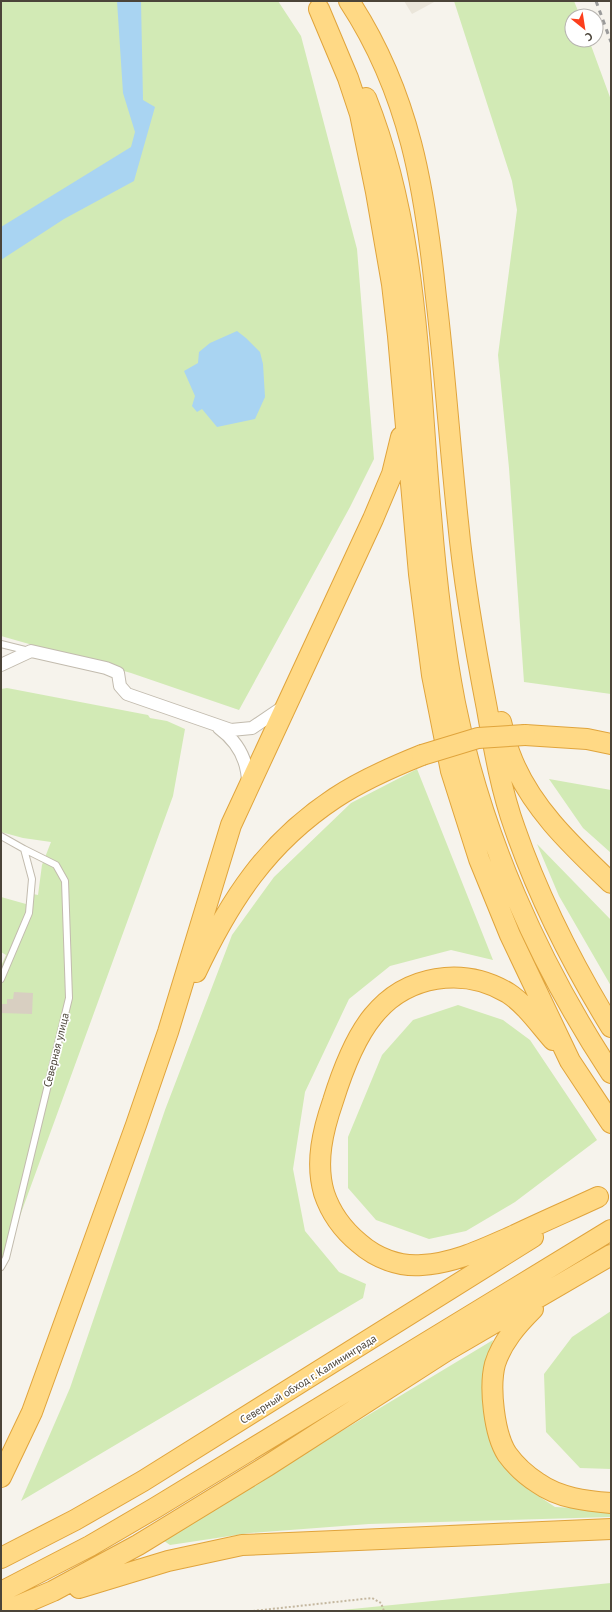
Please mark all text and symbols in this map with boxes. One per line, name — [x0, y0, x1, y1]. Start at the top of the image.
north arrow — [564, 8, 604, 48]
text: С — [583, 29, 595, 44]
street label: Северная улица — [40, 1011, 72, 1089]
street label: Северный обход г. Калининграда — [237, 1331, 379, 1427]

